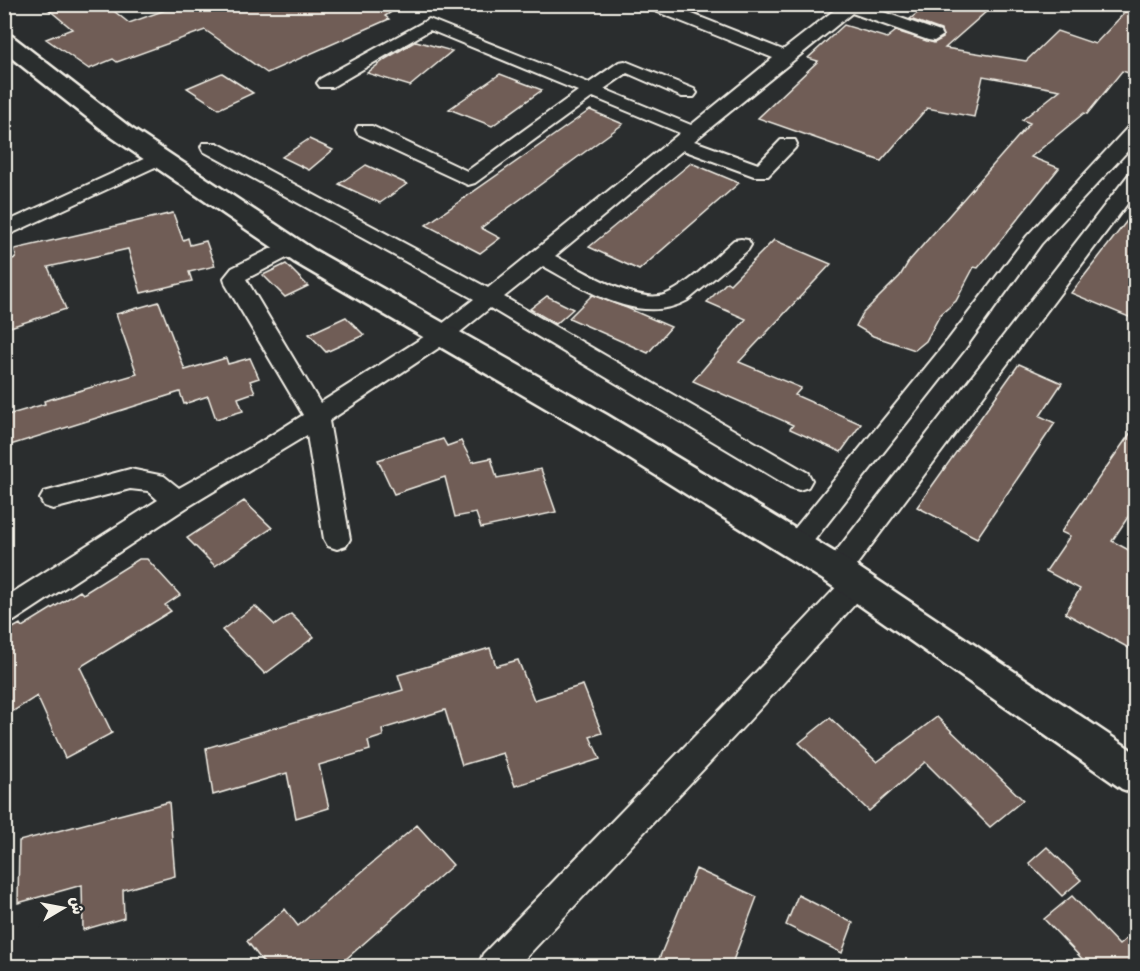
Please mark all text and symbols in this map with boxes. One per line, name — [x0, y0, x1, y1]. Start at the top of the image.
north arrow — [33, 878, 93, 938]
text: ش — [65, 895, 87, 916]

